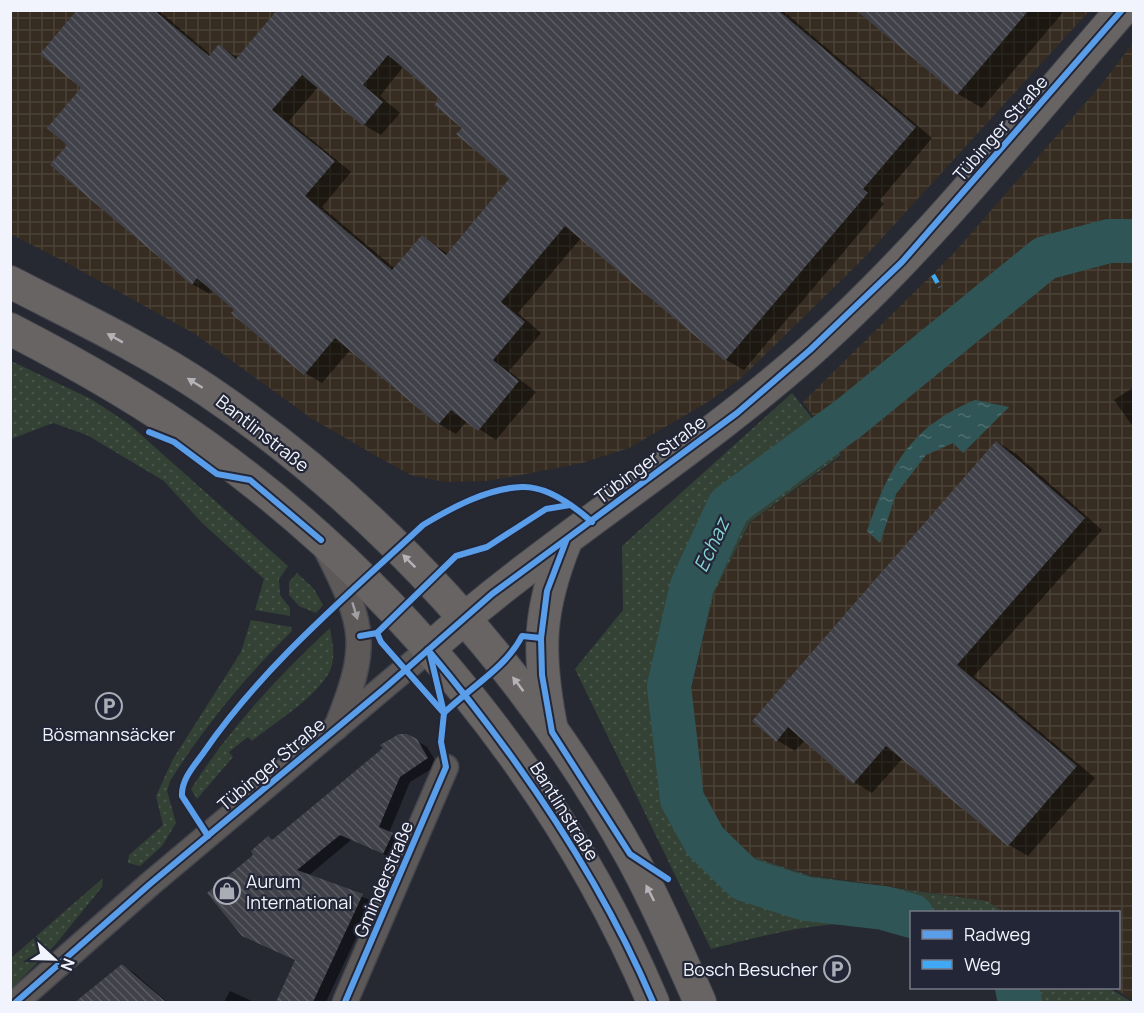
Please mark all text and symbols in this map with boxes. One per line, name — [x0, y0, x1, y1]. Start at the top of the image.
street label: Tübinger Straße — [947, 70, 1053, 186]
one-way arrow — [106, 333, 123, 343]
one-way arrow — [187, 377, 203, 388]
street label: Bantlinstraße — [211, 389, 315, 477]
street label: Tübinger Straße — [590, 409, 710, 509]
water label: Echaz — [687, 512, 736, 576]
one-way arrow — [403, 554, 417, 568]
one-way arrow — [350, 602, 360, 620]
one-way arrow — [512, 677, 524, 693]
parking icon: Bösmannsäcker — [94, 691, 124, 721]
street label: Tübinger Straße — [212, 712, 330, 816]
place label: Bösmannsäcker — [43, 722, 176, 746]
street label: Bantlinstraße — [525, 757, 605, 865]
street label: Gminderstraße — [348, 817, 418, 941]
place label: Aurum International — [246, 869, 352, 914]
shop icon: Aurum International — [212, 876, 242, 906]
one-way arrow — [646, 885, 655, 902]
legend — [910, 911, 1120, 989]
text: Radweg — [964, 922, 1031, 946]
north arrow — [24, 929, 84, 989]
text: Weg — [964, 952, 1001, 976]
parking icon: Bosch Besucher — [822, 954, 852, 984]
text: N — [56, 955, 80, 974]
place label: Bosch Besucher — [683, 957, 818, 981]

